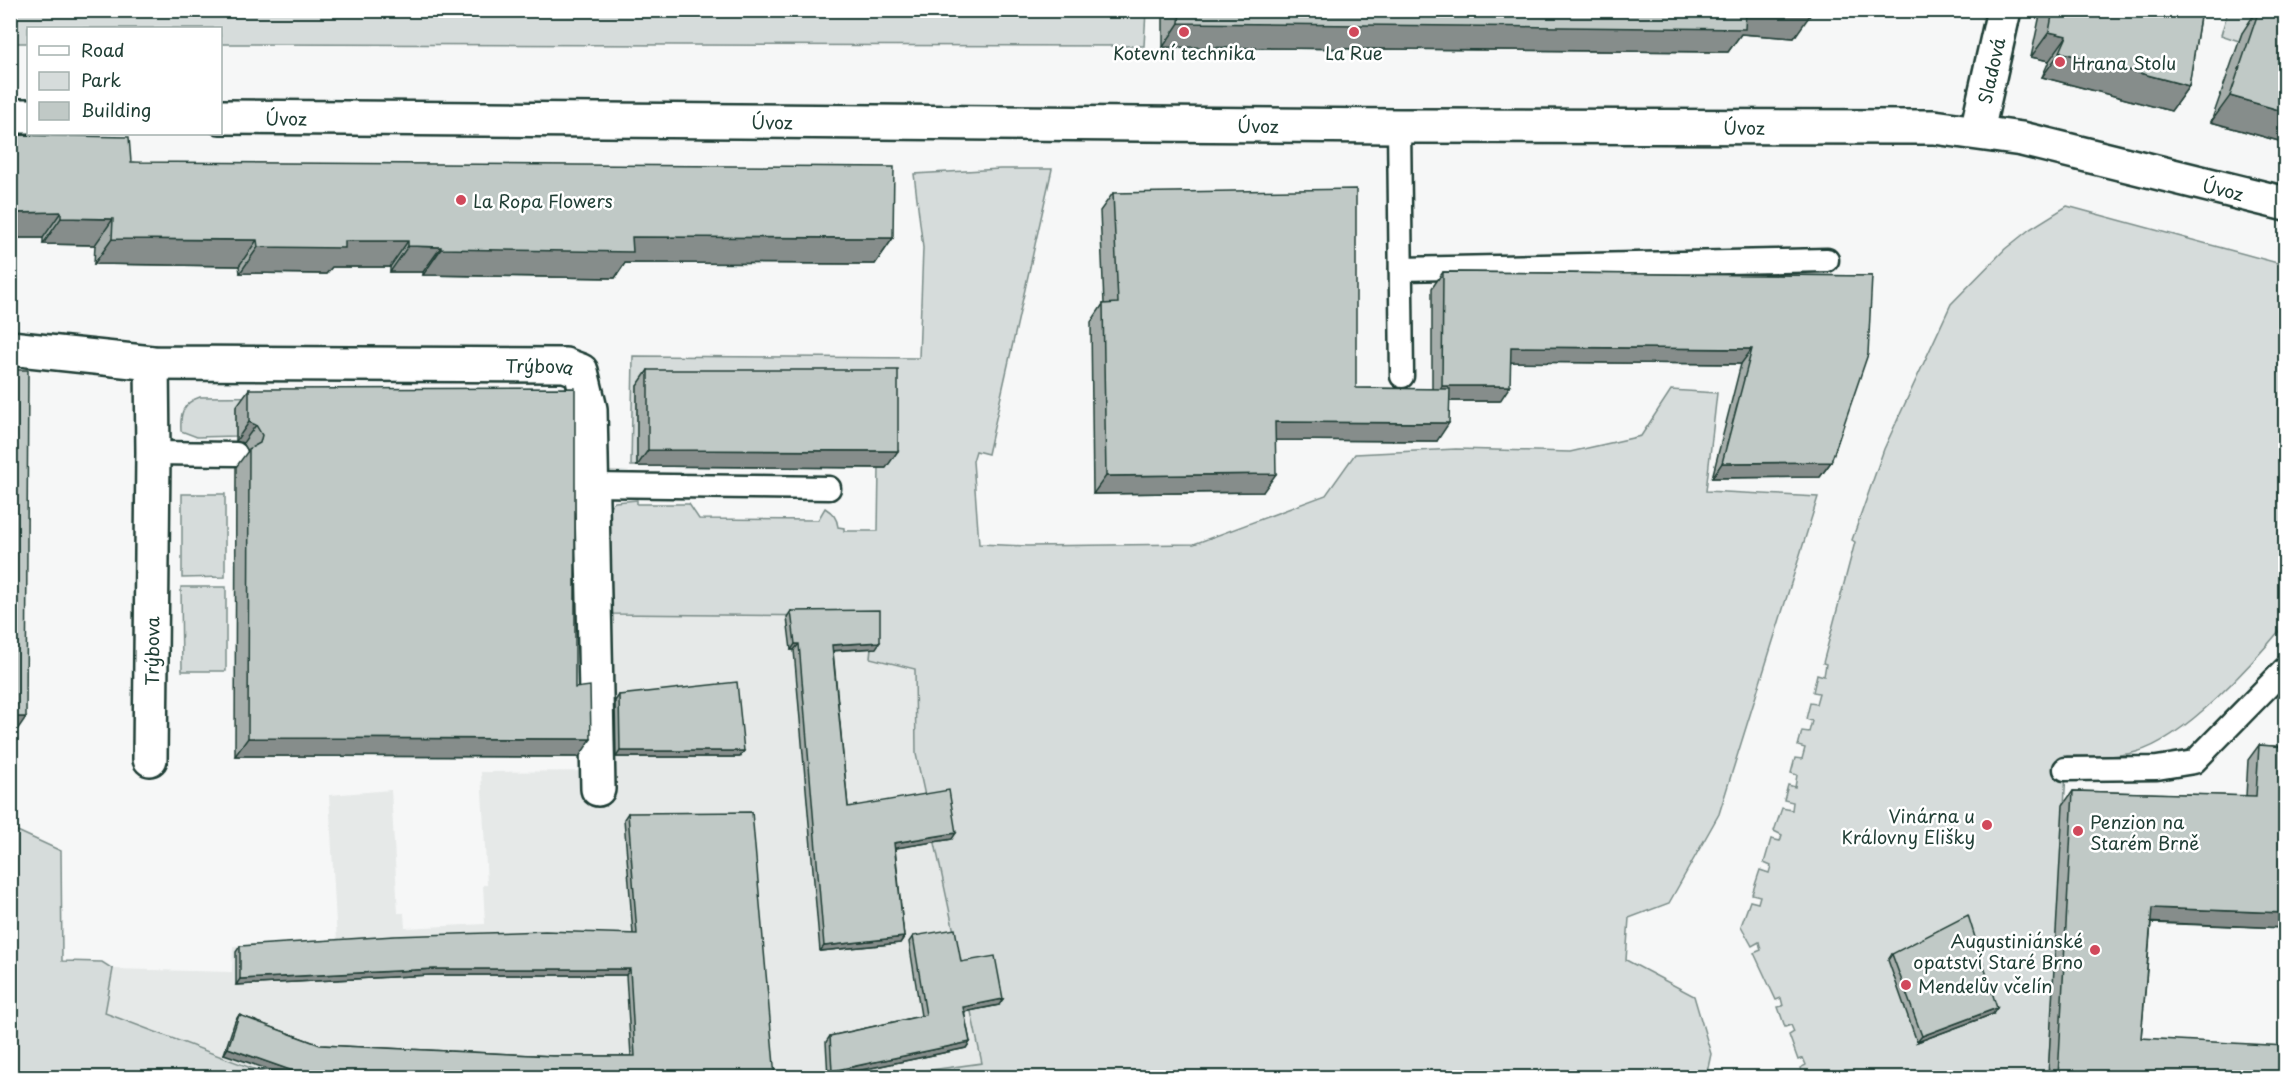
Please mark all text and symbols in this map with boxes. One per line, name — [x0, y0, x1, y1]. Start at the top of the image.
marker: Kotevní technika — [1177, 25, 1191, 39]
marker: La Rue — [1347, 25, 1361, 39]
legend — [27, 27, 222, 135]
street label: Sladová — [1970, 35, 2011, 106]
text: Road — [81, 36, 125, 63]
place label: Kotevní technika — [1113, 39, 1256, 66]
place label: La Rue — [1325, 39, 1383, 66]
place label: Hrana Stolu — [2072, 49, 2176, 76]
marker: Hrana Stolu — [2053, 55, 2067, 69]
text: Park — [81, 66, 121, 93]
text: Building — [81, 96, 151, 123]
street label: Úvoz — [265, 104, 307, 131]
street label: Úvoz — [751, 108, 793, 135]
street label: Úvoz — [1237, 111, 1279, 139]
street label: Úvoz — [1723, 113, 1765, 140]
street label: Úvoz — [2200, 170, 2247, 207]
place label: La Ropa Flowers — [473, 187, 613, 214]
marker: La Ropa Flowers — [454, 193, 468, 207]
street label: Trýbova — [505, 351, 579, 381]
street label: Trýbova — [137, 616, 165, 686]
place label: Vinárna u Královny Elišky — [1842, 802, 1975, 850]
place label: Penzion na Starém Brně — [2090, 808, 2199, 856]
marker: Vinárna u Královny Elišky — [1980, 818, 1994, 832]
marker: Penzion na Starém Brně — [2071, 824, 2085, 838]
place label: Augustiniánské opatství Staré Brno — [1913, 927, 2083, 975]
marker: Augustiniánské opatství Staré Brno — [2088, 943, 2102, 957]
place label: Mendelův včelín — [1918, 972, 2053, 999]
marker: Mendelův včelín — [1899, 978, 1913, 992]

